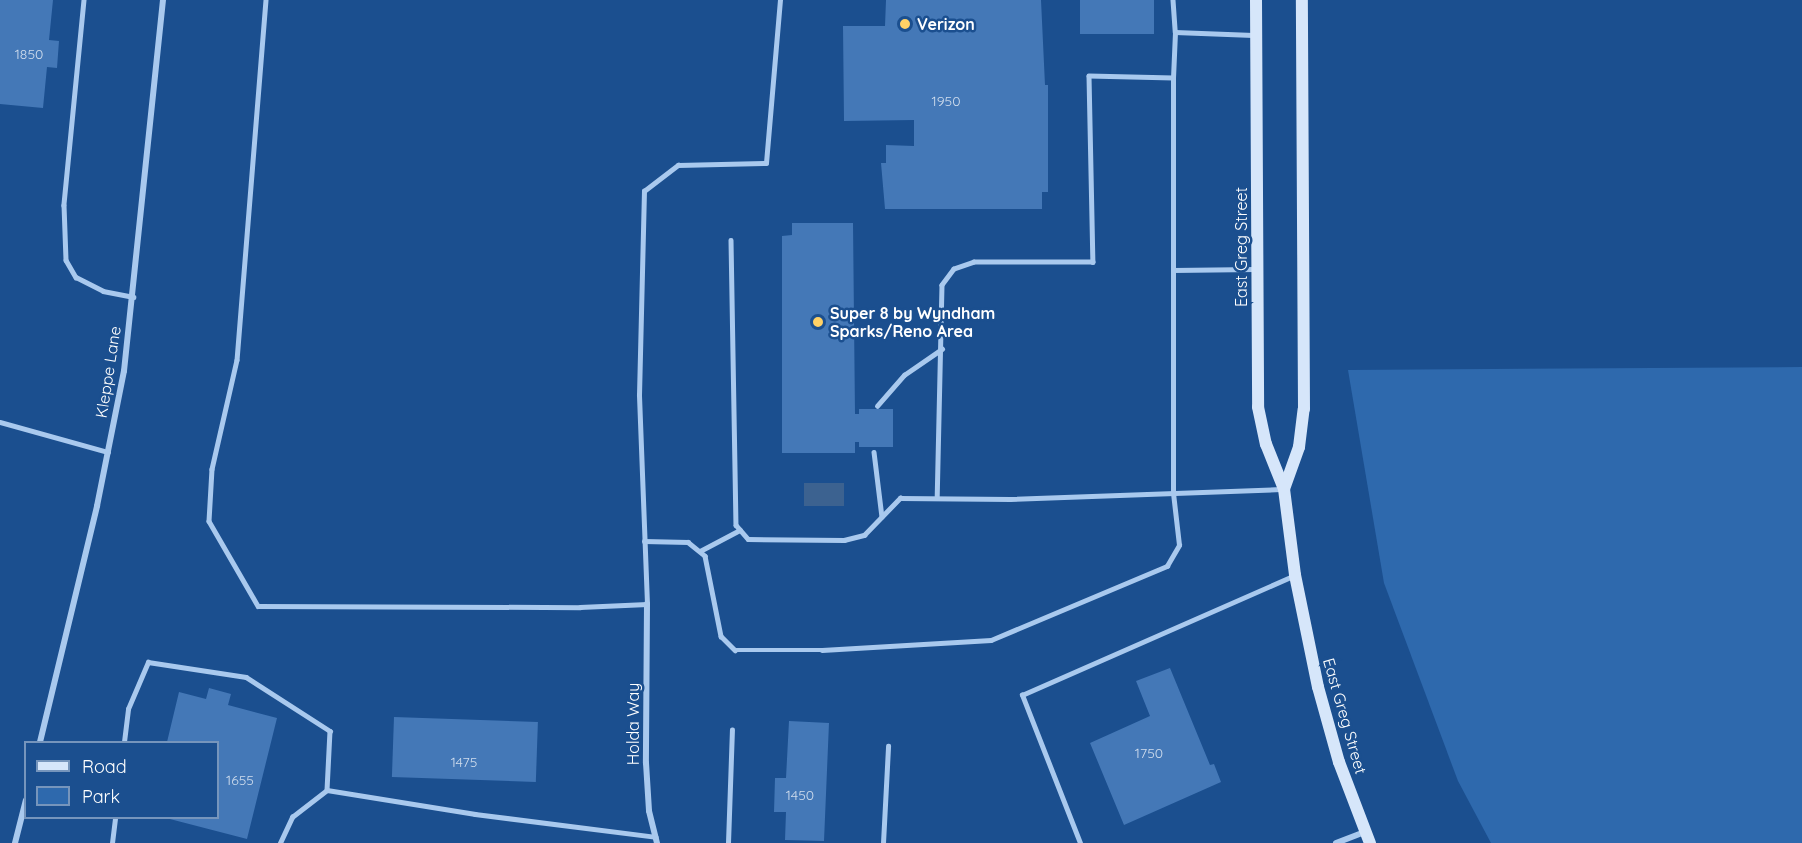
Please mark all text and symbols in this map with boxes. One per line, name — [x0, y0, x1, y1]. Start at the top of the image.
place label: Verizon — [917, 14, 975, 34]
marker: Verizon — [898, 17, 912, 31]
house number: 1850 — [15, 46, 43, 62]
house number: 1950 — [932, 93, 960, 109]
street label: East Greg Street — [1231, 187, 1251, 307]
place label: Super 8 by Wyndham Sparks/Reno Area — [830, 303, 995, 341]
marker: Super 8 by Wyndham Sparks/Reno Area — [811, 315, 825, 329]
street label: Kleppe Lane — [91, 325, 125, 419]
street label: East Greg Street — [1319, 656, 1371, 776]
street label: Holda Way — [623, 683, 643, 765]
legend — [24, 741, 219, 819]
house number: 1750 — [1135, 745, 1163, 761]
house number: 1475 — [451, 754, 477, 770]
text: Road — [82, 755, 127, 778]
house number: 1655 — [226, 772, 254, 788]
text: Park — [82, 785, 120, 808]
house number: 1450 — [786, 787, 814, 803]

